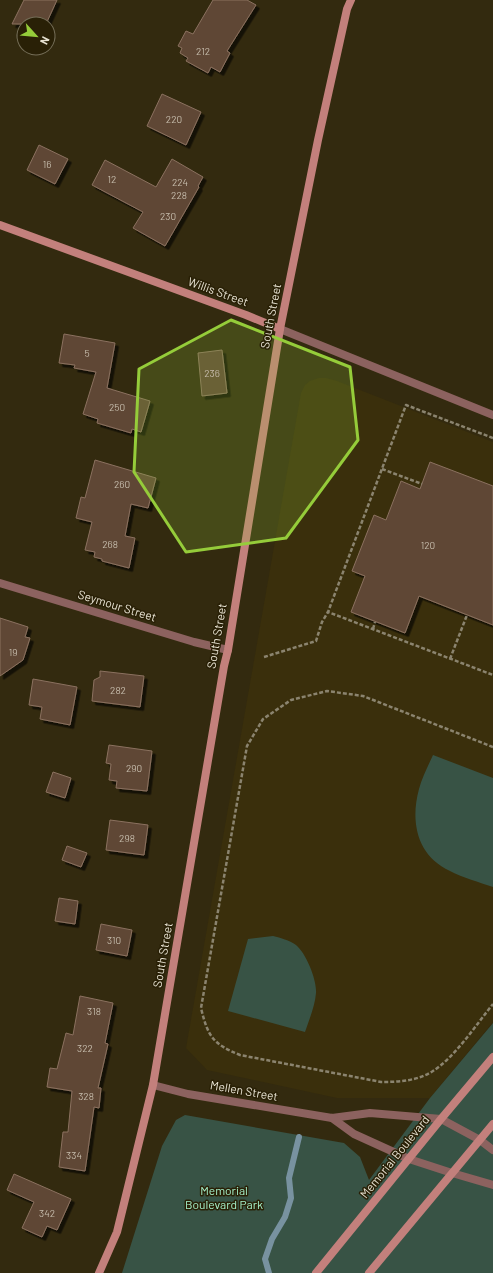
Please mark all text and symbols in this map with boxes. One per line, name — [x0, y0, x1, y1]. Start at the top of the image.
north arrow — [16, 16, 56, 56]
text: N — [38, 35, 53, 47]
house number: 212 — [196, 45, 210, 57]
house number: 220 — [166, 113, 182, 125]
house number: 16 — [43, 158, 51, 170]
house number: 12 — [108, 173, 116, 185]
house number: 224 — [172, 176, 188, 188]
house number: 228 — [171, 189, 187, 201]
house number: 230 — [160, 210, 176, 222]
street label: Willis Street — [186, 274, 250, 308]
street label: South Street — [257, 282, 283, 350]
house number: 5 — [84, 347, 90, 359]
house number: 236 — [204, 367, 220, 379]
house number: 250 — [109, 401, 125, 413]
house number: 260 — [114, 478, 130, 490]
house number: 268 — [102, 538, 118, 550]
house number: 120 — [421, 539, 435, 551]
street label: Seymour Street — [76, 586, 158, 624]
street label: South Street — [203, 602, 229, 670]
house number: 19 — [9, 646, 17, 658]
house number: 282 — [110, 684, 126, 696]
house number: 290 — [126, 762, 142, 774]
house number: 298 — [119, 832, 135, 844]
street label: South Street — [149, 921, 175, 989]
house number: 310 — [107, 934, 121, 946]
house number: 318 — [87, 1005, 101, 1017]
house number: 322 — [77, 1042, 93, 1054]
street label: Mellen Street — [209, 1077, 279, 1103]
house number: 328 — [78, 1090, 94, 1102]
street label: Memorial Boulevard — [357, 1112, 432, 1200]
house number: 334 — [66, 1149, 82, 1161]
park label: Memorial Boulevard Park — [185, 1183, 263, 1211]
house number: 342 — [39, 1207, 55, 1219]

